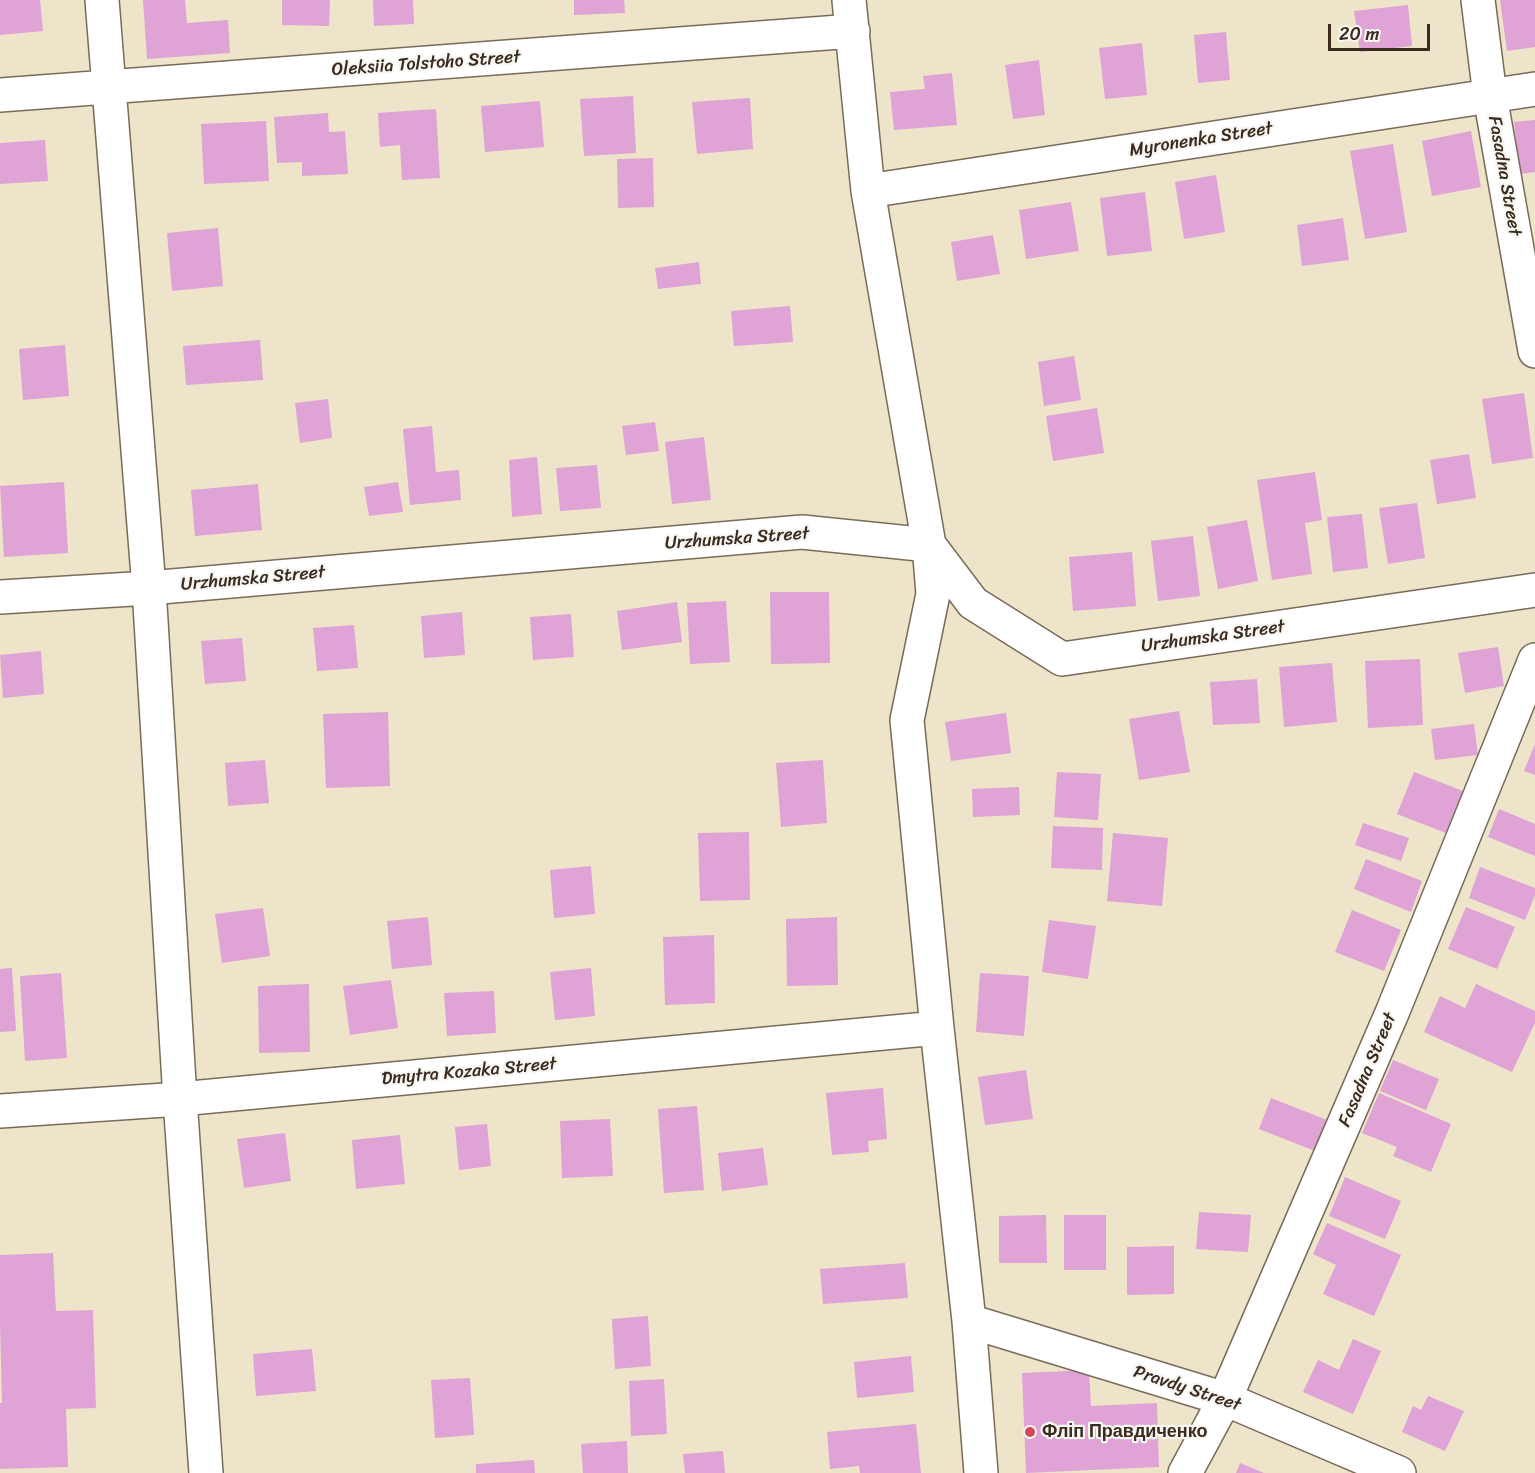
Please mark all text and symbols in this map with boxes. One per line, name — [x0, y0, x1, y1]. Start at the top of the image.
scale bar — [1331, 12, 1433, 50]
text: 20 m — [1339, 18, 1379, 50]
street label: Oleksiia Tolstoho Street — [331, 47, 521, 81]
street label: Fasadna Street — [1483, 114, 1525, 238]
street label: Myronenka Street — [1128, 118, 1274, 162]
street label: Urzhumska Street — [664, 523, 810, 555]
street label: Urzhumska Street — [180, 562, 326, 596]
street label: Urzhumska Street — [1140, 616, 1286, 658]
street label: Fasadna Street — [1334, 1010, 1402, 1130]
street label: Dmytra Kozaka Street — [381, 1054, 557, 1090]
street label: Pravdy Street — [1131, 1361, 1243, 1417]
place label: Фліп Правдиченко — [1042, 1421, 1208, 1443]
marker: Фліп Правдиченко — [1023, 1425, 1037, 1439]

